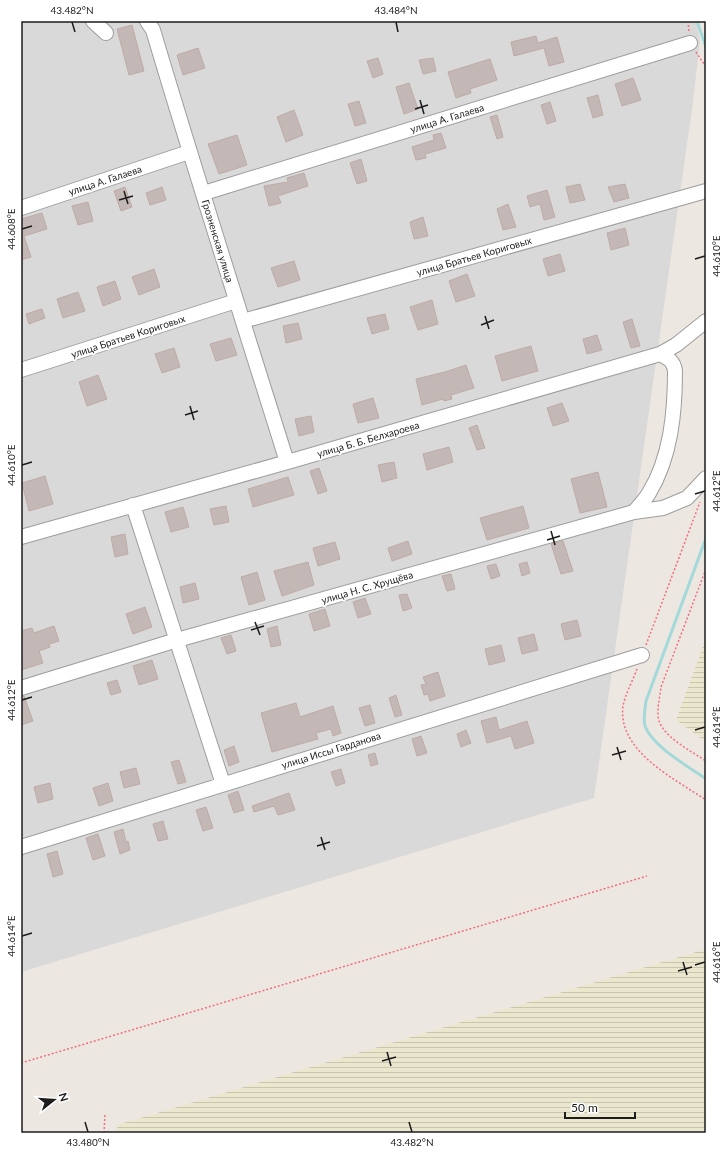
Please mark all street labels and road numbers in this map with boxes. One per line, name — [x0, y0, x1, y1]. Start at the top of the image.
street label: улица А. Галаева — [409, 101, 485, 135]
street label: улица А. Галаева — [67, 162, 143, 198]
street label: Грозненская улица — [200, 198, 236, 284]
street label: улица Братьев Кориговых — [415, 234, 533, 278]
street label: улица Братьев Кориговых — [69, 312, 187, 360]
street label: улица Б. Б. Белхароева — [315, 419, 421, 459]
street label: улица Н. С. Хрущёва — [320, 568, 414, 606]
street label: улица Иссы Гарданова — [280, 729, 382, 771]

